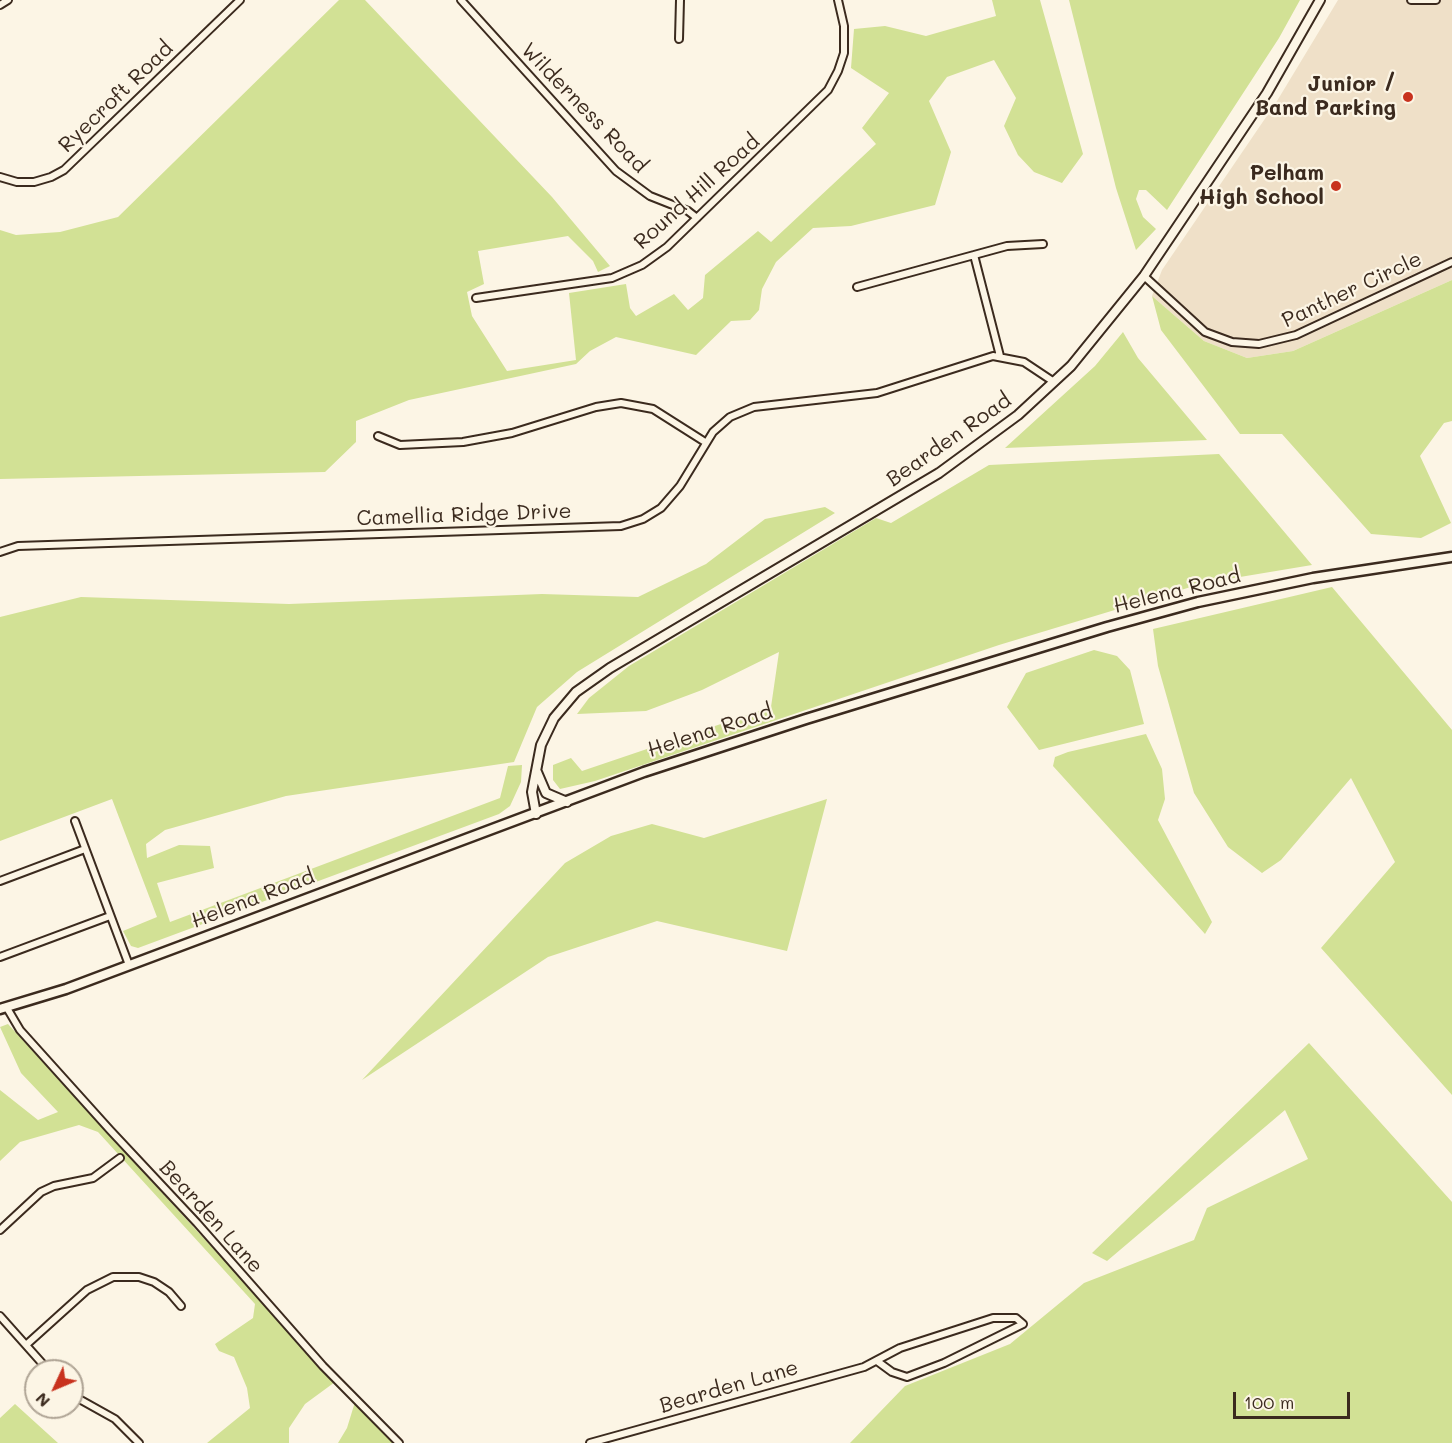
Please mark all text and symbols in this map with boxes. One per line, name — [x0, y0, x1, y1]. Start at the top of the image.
street label: Ryecroft Road — [54, 36, 178, 158]
street label: Wilderness Road — [516, 38, 652, 178]
place label: Junior / Band Parking — [1255, 72, 1396, 122]
marker: Junior / Band Parking — [1401, 90, 1415, 104]
street label: Round Hill Road — [629, 129, 765, 255]
place label: Pelham High School — [1199, 161, 1324, 211]
marker: Pelham High School — [1329, 179, 1343, 193]
street label: Panther Circle — [1278, 247, 1426, 333]
street label: Bearden Road — [882, 388, 1016, 492]
street label: Camellia Ridge Drive — [356, 499, 572, 531]
street label: Helena Road — [1111, 563, 1243, 619]
street label: Helena Road — [644, 699, 776, 763]
street label: Helena Road — [188, 864, 318, 934]
street label: Bearden Lane — [154, 1155, 268, 1279]
street label: Bearden Lane — [657, 1355, 801, 1419]
north arrow — [24, 1359, 84, 1419]
scale bar — [1236, 1380, 1353, 1418]
text: N — [30, 1389, 54, 1412]
text: 100 m — [1244, 1390, 1294, 1414]

